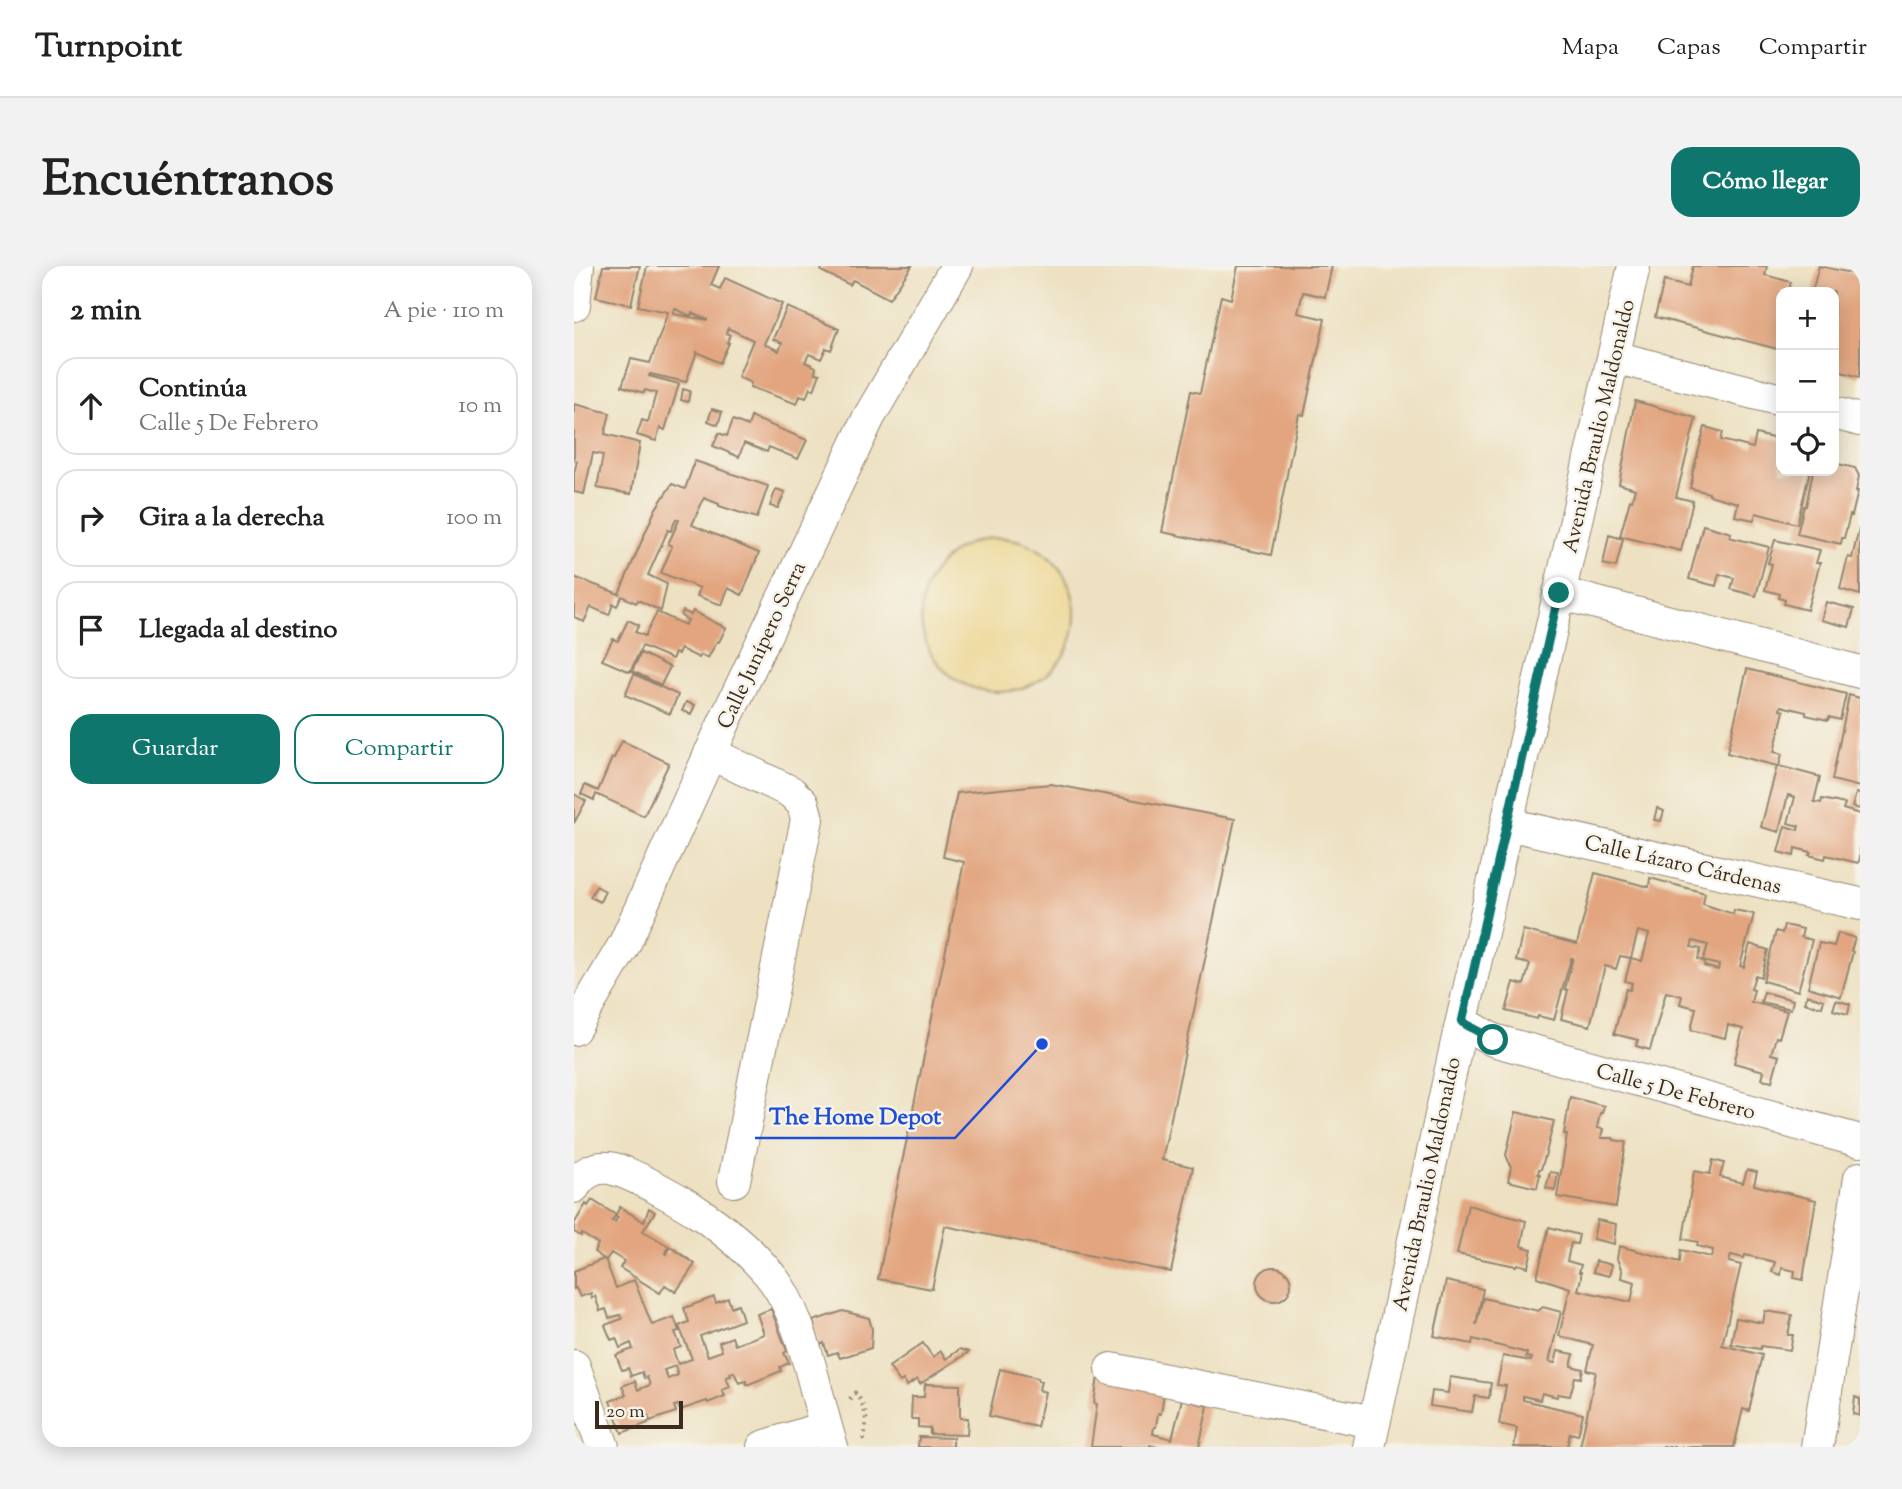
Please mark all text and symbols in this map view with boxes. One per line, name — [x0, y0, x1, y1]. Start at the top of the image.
text: Turnpoint — [35, 24, 182, 72]
text: Mapa — [1562, 31, 1619, 65]
text: Capas — [1657, 31, 1721, 65]
text: Compartir — [1759, 31, 1867, 65]
text: Encuéntranos — [42, 147, 334, 217]
button: Cómo llegar — [1671, 147, 1860, 217]
map controls — [1776, 287, 1839, 476]
button: + — [1776, 287, 1839, 350]
text: 2 min — [70, 290, 142, 333]
text: A pie · 110 m — [383, 295, 504, 328]
street label: Avenida Braulio Maldonaldo — [1556, 297, 1644, 556]
button: − — [1776, 350, 1839, 413]
text: Continúa — [139, 371, 247, 408]
icon: ahead — [72, 387, 110, 425]
text: 10 m — [458, 390, 502, 423]
text: Calle 5 De Febrero — [139, 408, 319, 441]
button: locate — [1776, 413, 1839, 476]
icon: right — [72, 499, 110, 537]
text: Gira a la derecha — [139, 500, 324, 537]
text: 100 m — [446, 502, 502, 535]
street label: Calle Junípero Serra — [711, 557, 815, 734]
route end — [1543, 577, 1574, 608]
icon: arrive — [72, 611, 110, 649]
text: Llegada al destino — [139, 612, 337, 649]
button: Guardar — [70, 714, 280, 784]
button: Compartir — [294, 714, 504, 784]
street label: Calle Lázaro Cárdenas — [1581, 829, 1784, 903]
route start — [1477, 1024, 1508, 1055]
street label: Avenida Braulio Maldonaldo — [1386, 1054, 1470, 1314]
street label: Calle 5 De Febrero — [1592, 1057, 1759, 1129]
callout: The Home Depot — [755, 1094, 955, 1138]
text: The Home Depot — [769, 1102, 941, 1135]
scale bar — [595, 1398, 682, 1430]
text: 20 m — [606, 1399, 645, 1426]

